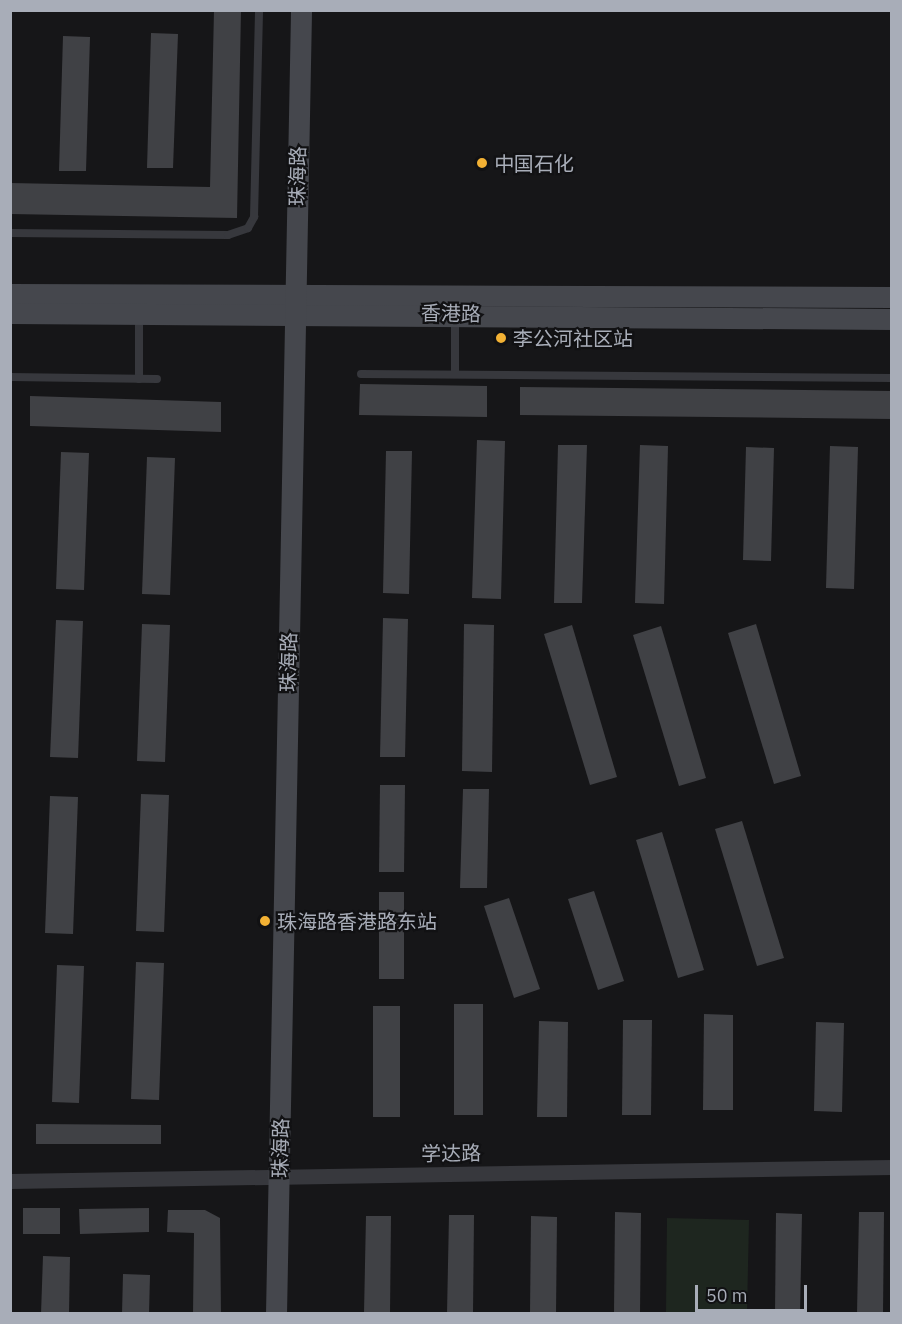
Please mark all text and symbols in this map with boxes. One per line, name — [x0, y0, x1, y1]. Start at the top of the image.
street label: 珠海路 — [284, 146, 310, 206]
place label: 中国石化 — [494, 151, 574, 175]
marker: 中国石化 — [475, 156, 489, 170]
street label: 香港路 — [421, 300, 481, 326]
place label: 李公河社区站 — [513, 326, 633, 350]
marker: 李公河社区站 — [494, 331, 508, 345]
street label: 珠海路 — [275, 632, 301, 692]
place label: 珠海路香港路东站 — [277, 909, 437, 933]
marker: 珠海路香港路东站 — [258, 914, 272, 928]
street label: 珠海路 — [267, 1118, 293, 1178]
street label: 学达路 — [421, 1140, 481, 1166]
scale bar — [698, 1273, 810, 1311]
text: 50 m — [706, 1284, 748, 1307]

